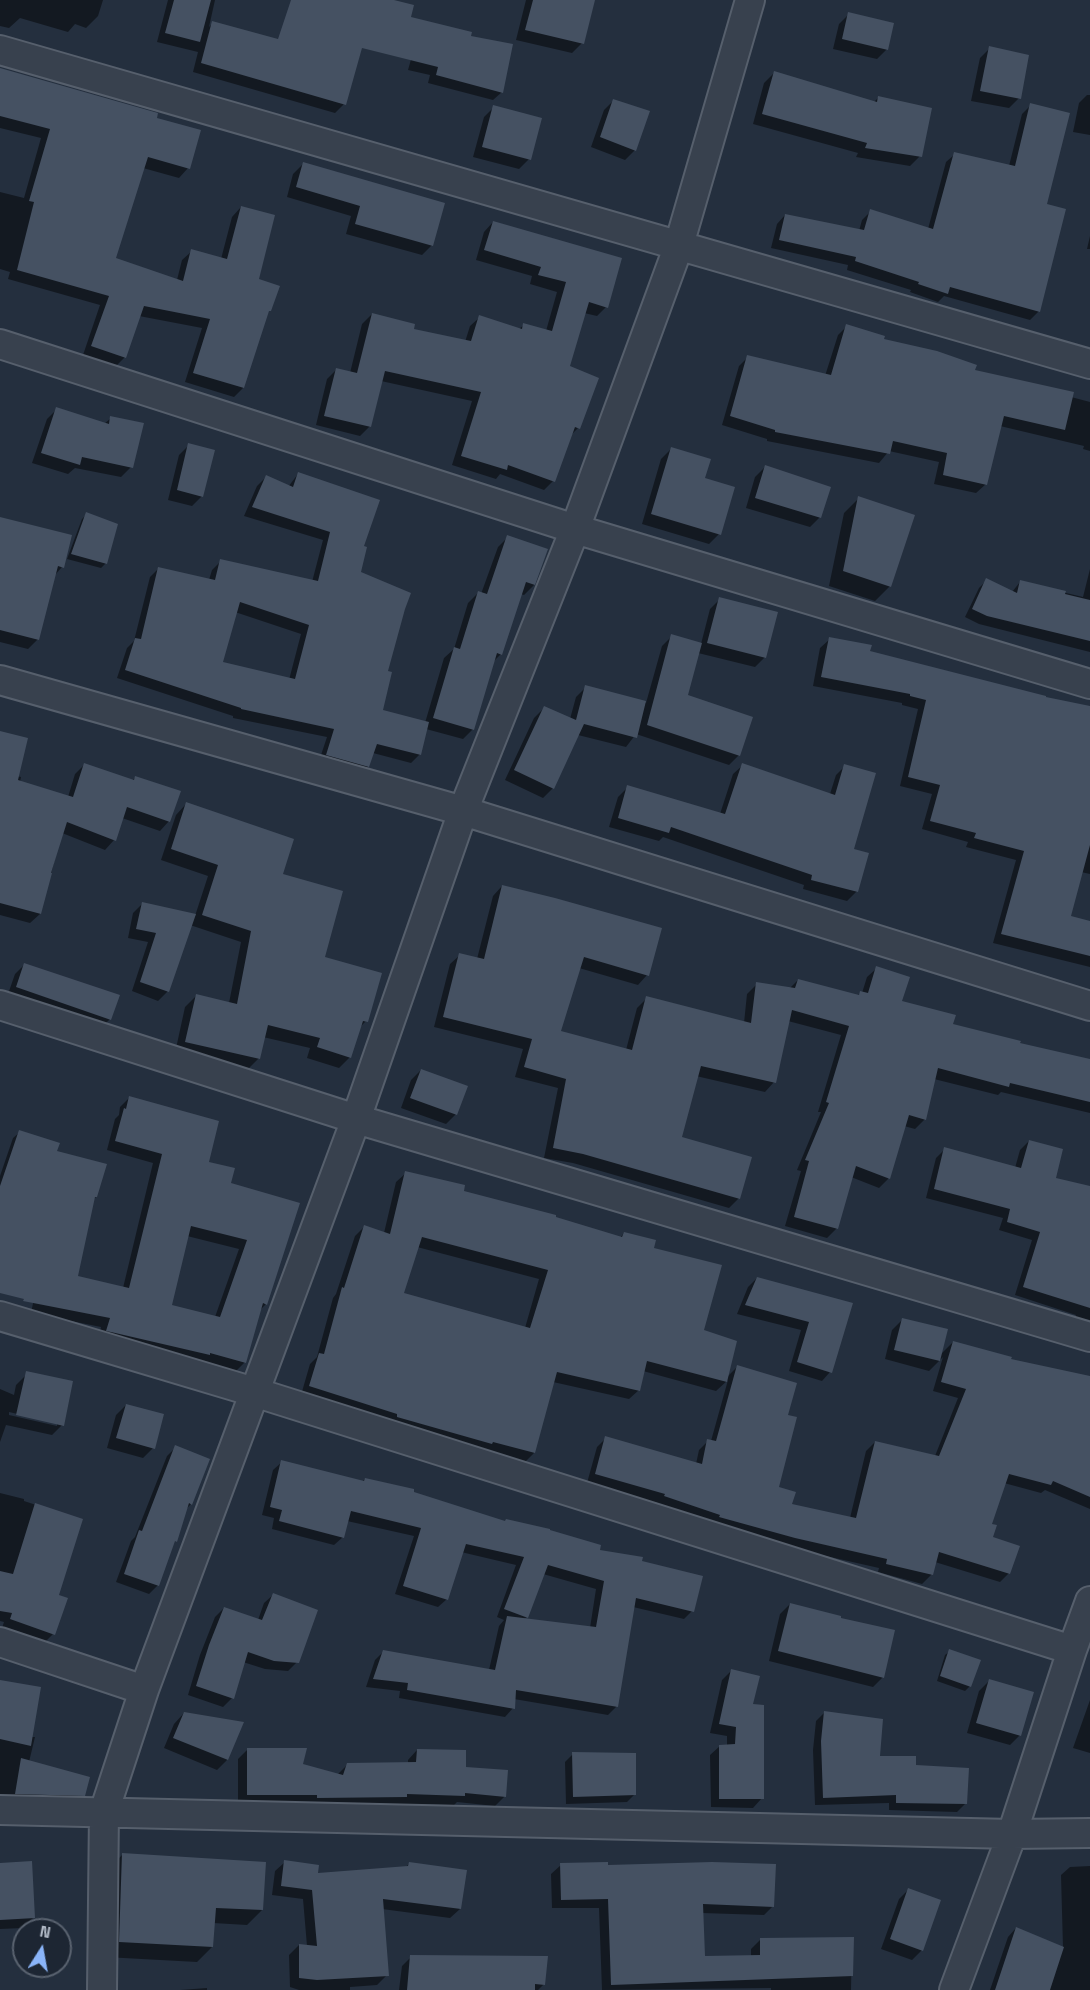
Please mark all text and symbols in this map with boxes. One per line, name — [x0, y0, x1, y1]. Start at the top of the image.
north arrow — [12, 1918, 72, 1978]
text: N — [38, 1920, 52, 1943]

